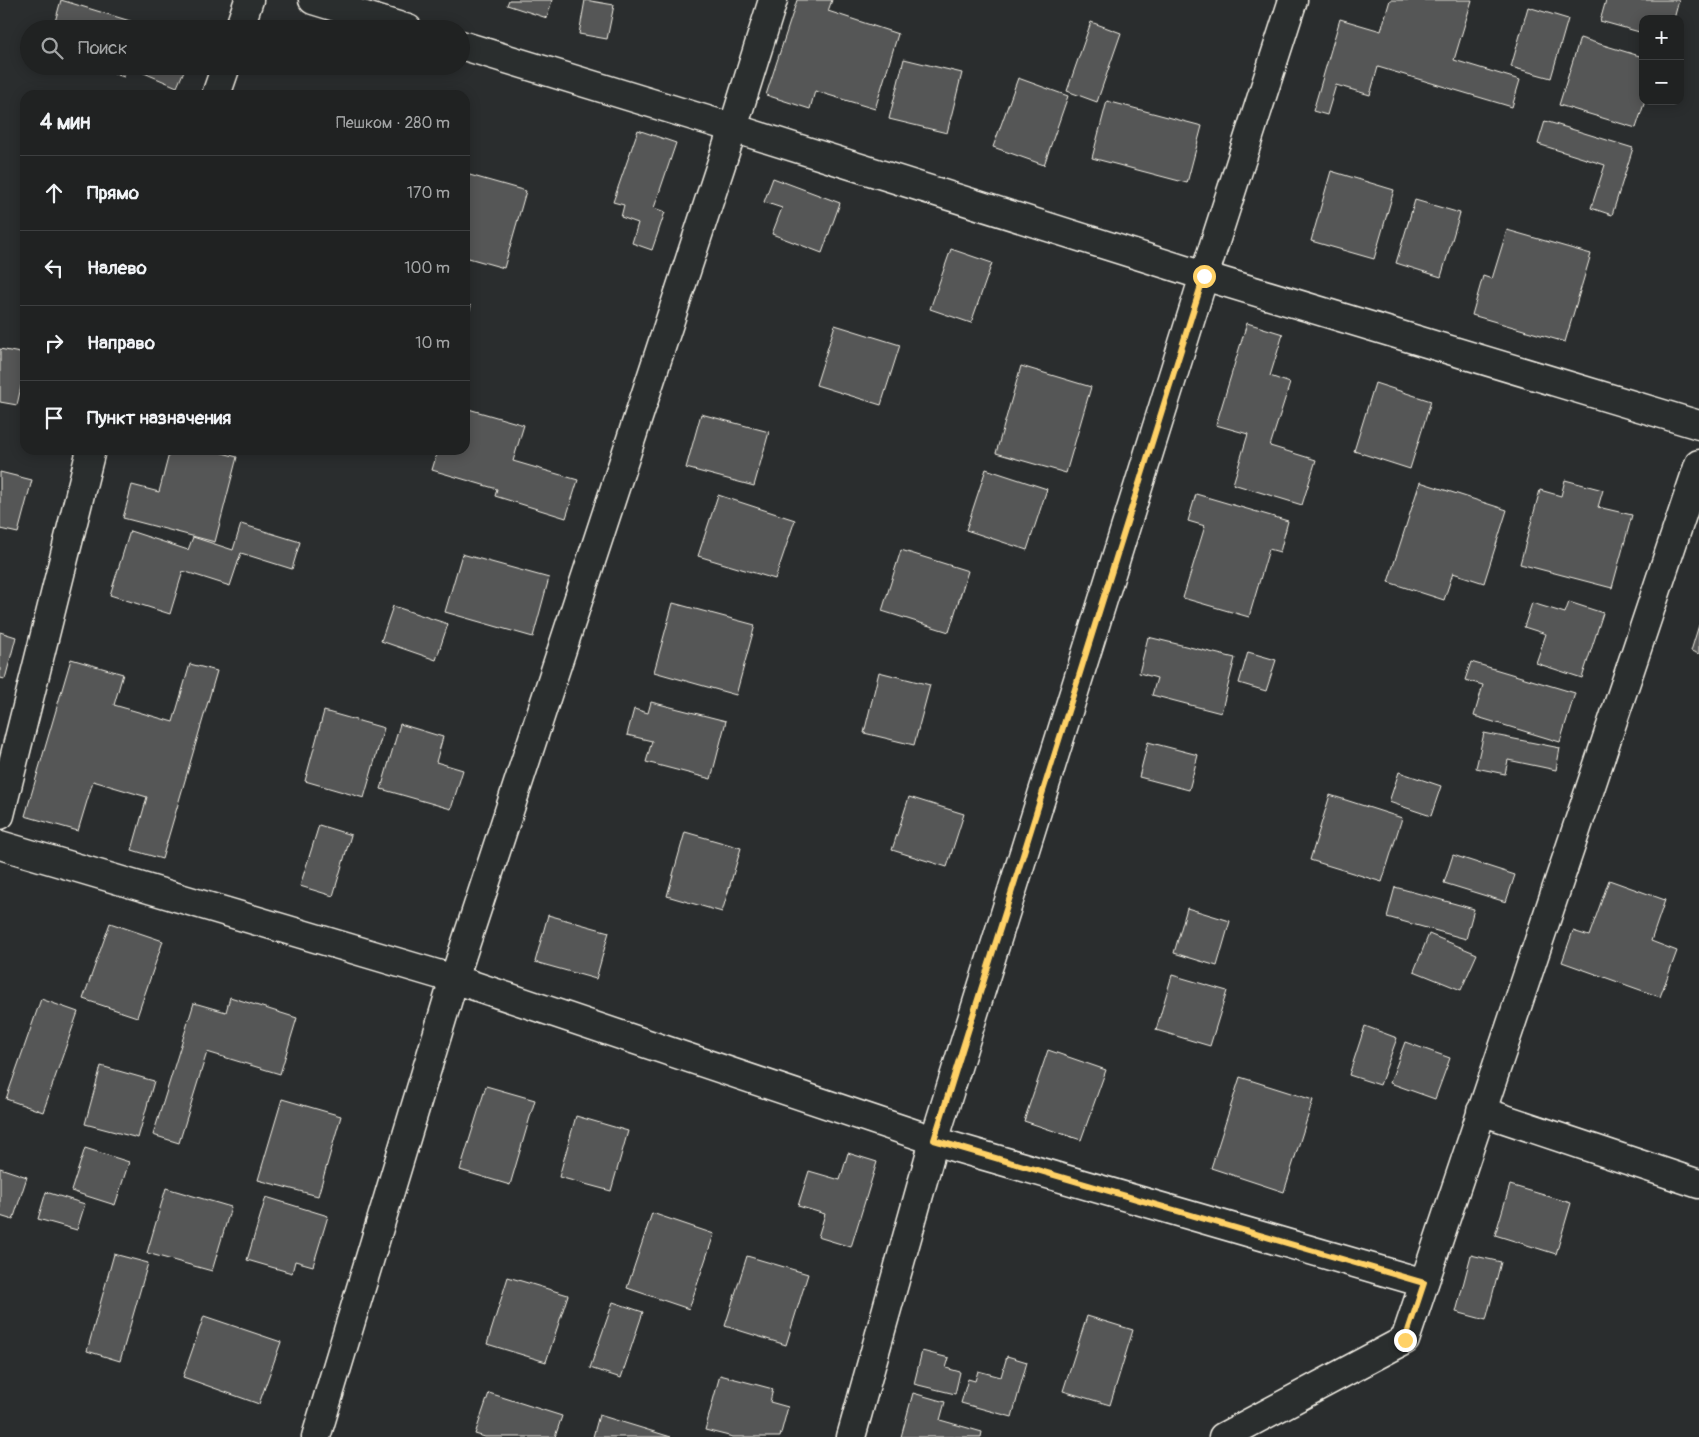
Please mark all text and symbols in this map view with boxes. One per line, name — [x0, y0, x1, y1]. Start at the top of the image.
map controls — [1639, 15, 1684, 105]
button: + — [1639, 15, 1684, 60]
search box — [20, 20, 470, 75]
icon: search — [38, 34, 66, 62]
text: Поиск — [78, 36, 128, 60]
button: − — [1639, 60, 1684, 105]
text: 4 мин — [40, 109, 90, 136]
text: Пешком · 280 m — [336, 113, 450, 133]
icon: ahead — [40, 179, 68, 207]
text: Прямо — [87, 181, 139, 205]
text: 170 m — [407, 183, 450, 203]
icon: left — [40, 254, 68, 282]
text: Налево — [87, 256, 147, 280]
text: 100 m — [404, 258, 450, 278]
route start — [1193, 265, 1216, 288]
icon: right — [40, 329, 68, 357]
text: Направо — [87, 331, 155, 355]
text: 10 m — [415, 333, 450, 353]
icon: arrive — [40, 404, 68, 432]
text: Пункт назначения — [87, 406, 231, 430]
route end — [1394, 1329, 1417, 1352]

